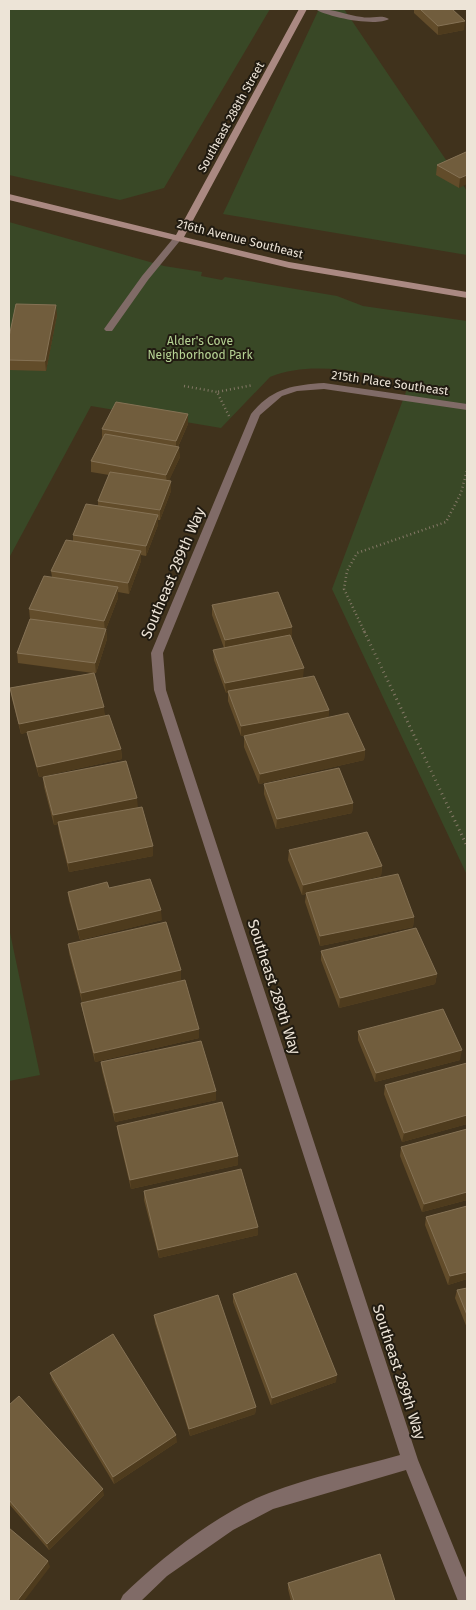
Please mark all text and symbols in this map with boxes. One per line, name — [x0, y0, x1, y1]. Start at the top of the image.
street label: Southeast 288th Street — [195, 59, 268, 175]
street label: 216th Avenue Southeast — [176, 217, 305, 262]
park label: Alder's Cove Neighborhood Park — [147, 334, 253, 362]
street label: 215th Place Southeast — [331, 368, 450, 398]
street label: Southeast 289th Way — [137, 504, 209, 641]
street label: Southeast 289th Way — [244, 917, 305, 1057]
street label: Southeast 289th Way — [369, 1302, 430, 1442]

